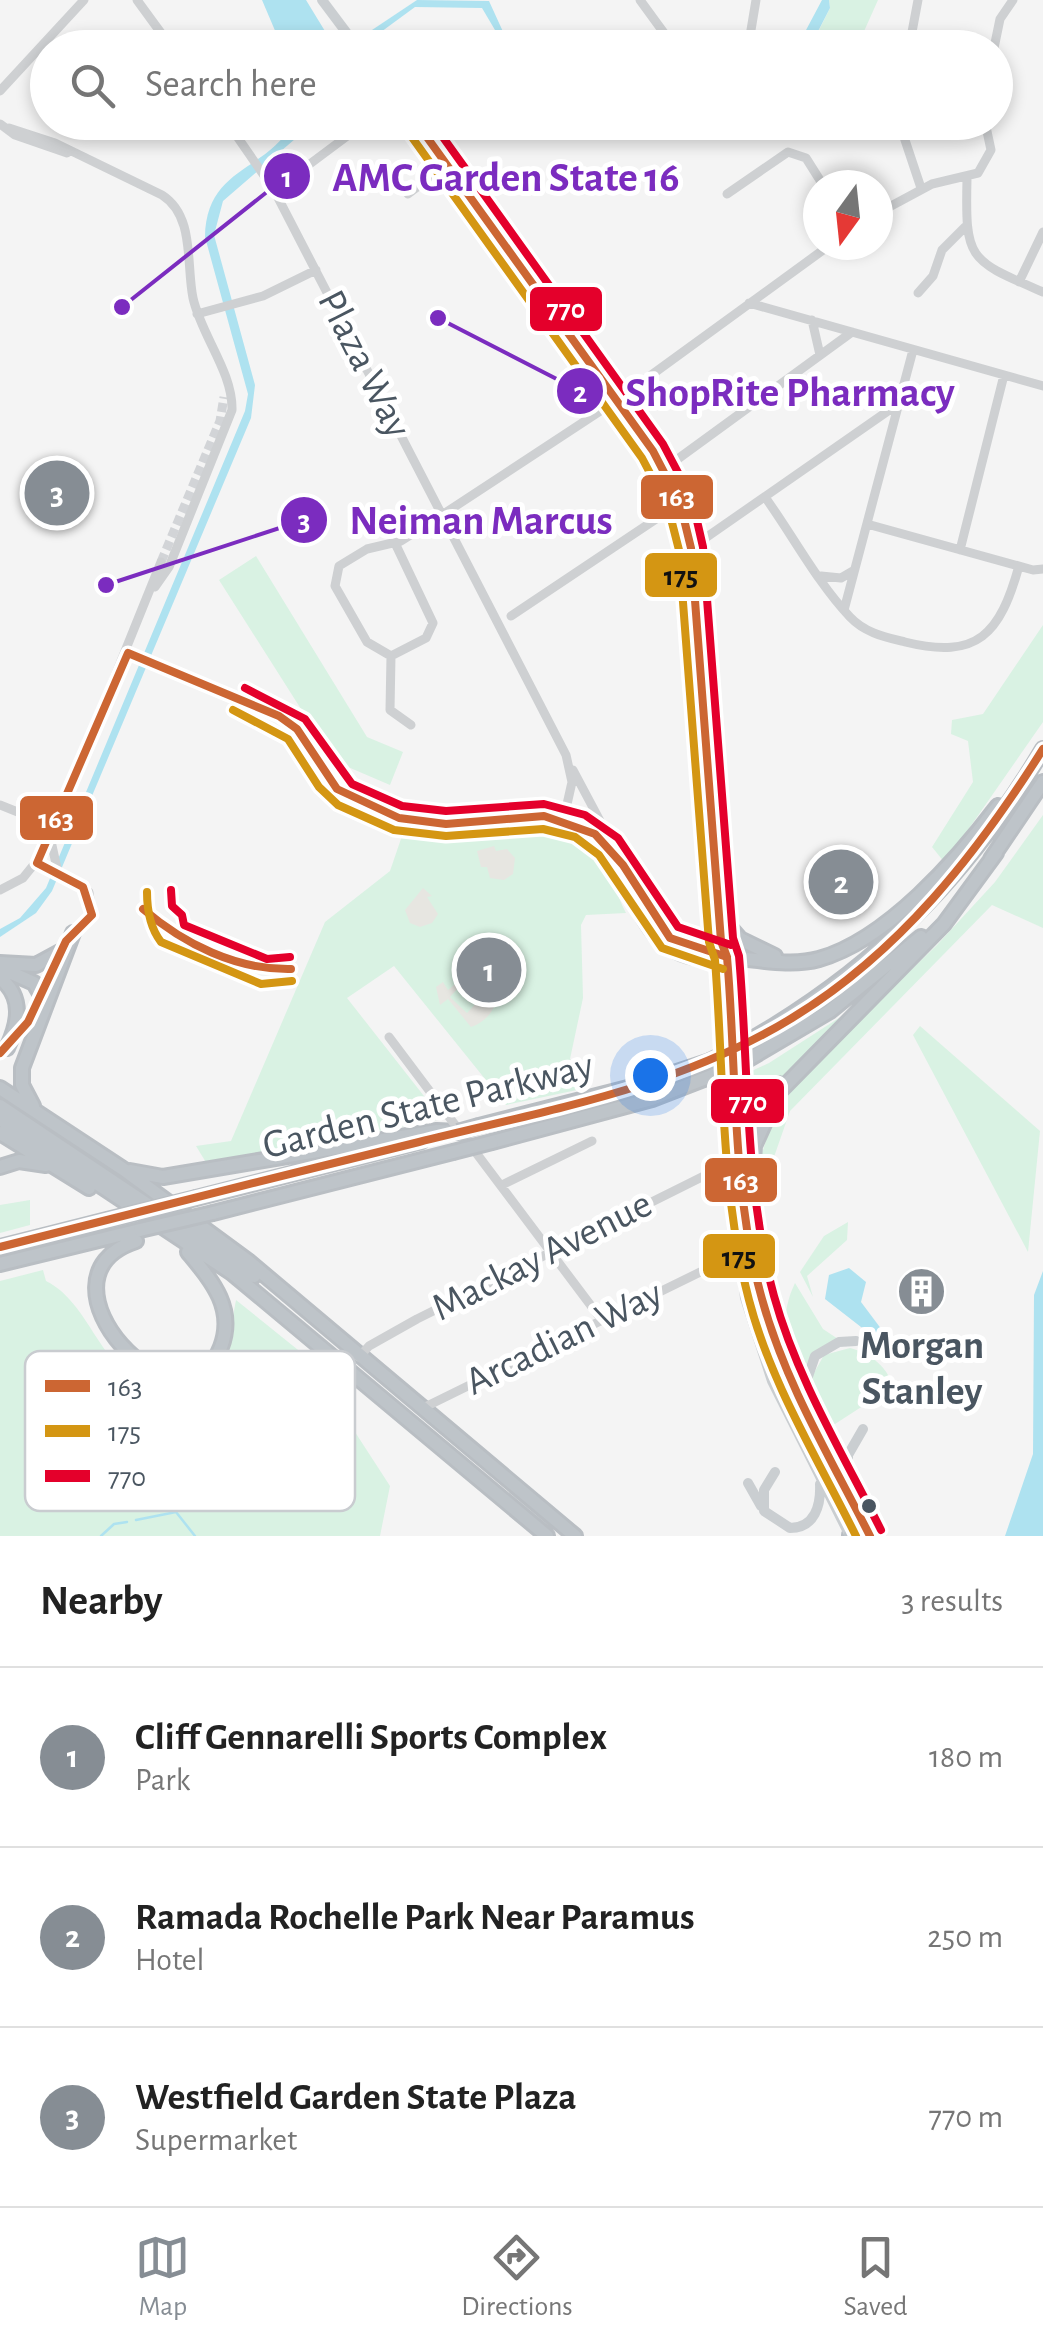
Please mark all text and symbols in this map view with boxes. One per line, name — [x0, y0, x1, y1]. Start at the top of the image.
search box — [30, 30, 1013, 140]
icon: search — [65, 58, 120, 113]
text: Search here — [145, 66, 317, 104]
callout: AMC Garden State 16 — [262, 140, 700, 212]
text: AMC Garden State 16 — [332, 157, 680, 199]
text: 1 — [282, 163, 292, 193]
north arrow — [803, 170, 893, 260]
street label: Plaza Way — [310, 284, 418, 444]
line badge: 770 — [528, 285, 604, 333]
text: 770 — [547, 296, 585, 324]
callout: ShopRite Pharmacy — [555, 355, 975, 427]
text: ShopRite Pharmacy — [625, 372, 955, 414]
text: 2 — [573, 378, 587, 408]
pin: 3 — [24, 456, 90, 530]
line badge: 163 — [639, 473, 715, 521]
callout: Neiman Marcus — [279, 484, 633, 556]
text: 163 — [659, 484, 695, 512]
text: Neiman Marcus — [349, 500, 613, 542]
text: 3 — [298, 506, 310, 536]
line badge: 175 — [643, 551, 719, 599]
text: 175 — [664, 563, 698, 591]
line badge: 163 — [18, 794, 95, 842]
text: 163 — [38, 806, 74, 834]
pin: 2 — [808, 844, 874, 920]
pin: 1 — [456, 932, 522, 1008]
street label: Garden State Parkway — [259, 1046, 597, 1166]
your location — [625, 1050, 676, 1101]
line badge: 770 — [709, 1077, 786, 1125]
text: 770 — [729, 1089, 767, 1117]
line badge: 163 — [703, 1156, 779, 1204]
text: 163 — [723, 1168, 759, 1196]
street label: Mackay Avenue — [426, 1184, 658, 1328]
line badge: 175 — [701, 1232, 777, 1280]
text: 175 — [722, 1244, 756, 1272]
building icon: Morgan Stanley — [896, 1265, 948, 1317]
street label: Arcadian Way — [459, 1273, 669, 1403]
place label: Morgan Stanley — [860, 1326, 984, 1412]
legend — [25, 1351, 355, 1511]
text: 163 — [108, 1374, 142, 1402]
text: 175 — [108, 1419, 141, 1447]
text: 770 — [108, 1464, 146, 1492]
unlabelled marker — [859, 1496, 879, 1516]
text: Nearby — [40, 1580, 163, 1622]
text: 3 results — [901, 1585, 1003, 1617]
text: Cliff Gennarelli Sports Complex — [135, 1719, 607, 1757]
text: 1 — [67, 1741, 78, 1773]
text: 180 m — [929, 1741, 1003, 1773]
text: Park — [135, 1764, 190, 1796]
text: Ramada Rochelle Park Near Paramus — [135, 1899, 695, 1937]
text: 2 — [65, 1921, 80, 1953]
text: 250 m — [927, 1921, 1003, 1953]
text: Hotel — [135, 1944, 204, 1976]
text: Westfield Garden State Plaza — [135, 2079, 577, 2117]
text: 3 — [66, 2101, 79, 2133]
text: 770 m — [929, 2101, 1003, 2133]
text: Supermarket — [135, 2124, 297, 2156]
tab: Map — [135, 2230, 190, 2324]
tab: Directions — [461, 2230, 573, 2324]
tab: Saved — [844, 2230, 908, 2324]

